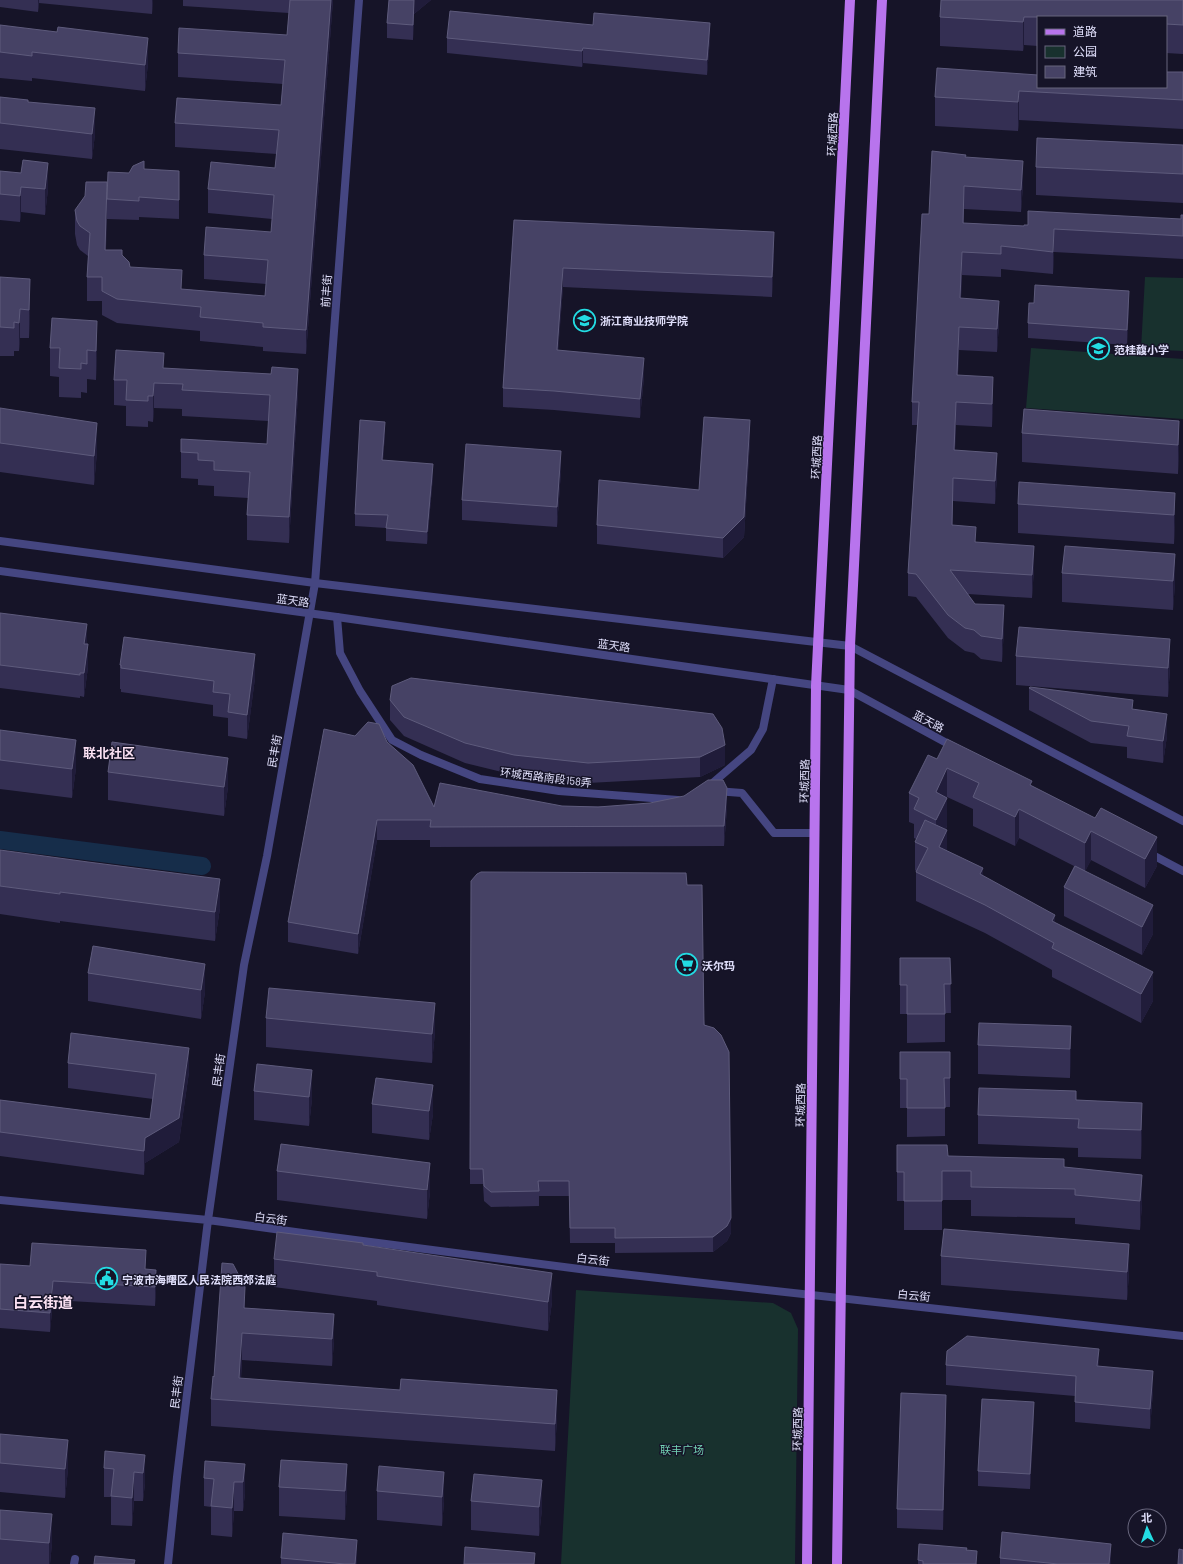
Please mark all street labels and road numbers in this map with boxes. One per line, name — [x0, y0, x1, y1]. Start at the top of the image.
street label: 环城西路 — [824, 112, 840, 156]
street label: 前丰街 — [318, 274, 334, 308]
street label: 环城西路 — [808, 435, 824, 479]
street label: 蓝天路 — [276, 591, 310, 609]
street label: 蓝天路 — [597, 636, 631, 654]
street label: 蓝天路 — [911, 708, 947, 734]
street label: 民丰街 — [265, 734, 283, 768]
street label: 环城西路 — [797, 759, 811, 803]
street label: 环城西路南段158弄 — [499, 765, 593, 789]
street label: 民丰街 — [209, 1053, 227, 1087]
street label: 环城西路 — [793, 1083, 807, 1127]
street label: 白云街 — [254, 1209, 288, 1227]
street label: 白云街 — [576, 1251, 610, 1267]
street label: 白云街 — [897, 1287, 931, 1303]
street label: 民丰街 — [168, 1375, 184, 1409]
street label: 环城西路 — [790, 1407, 804, 1451]

